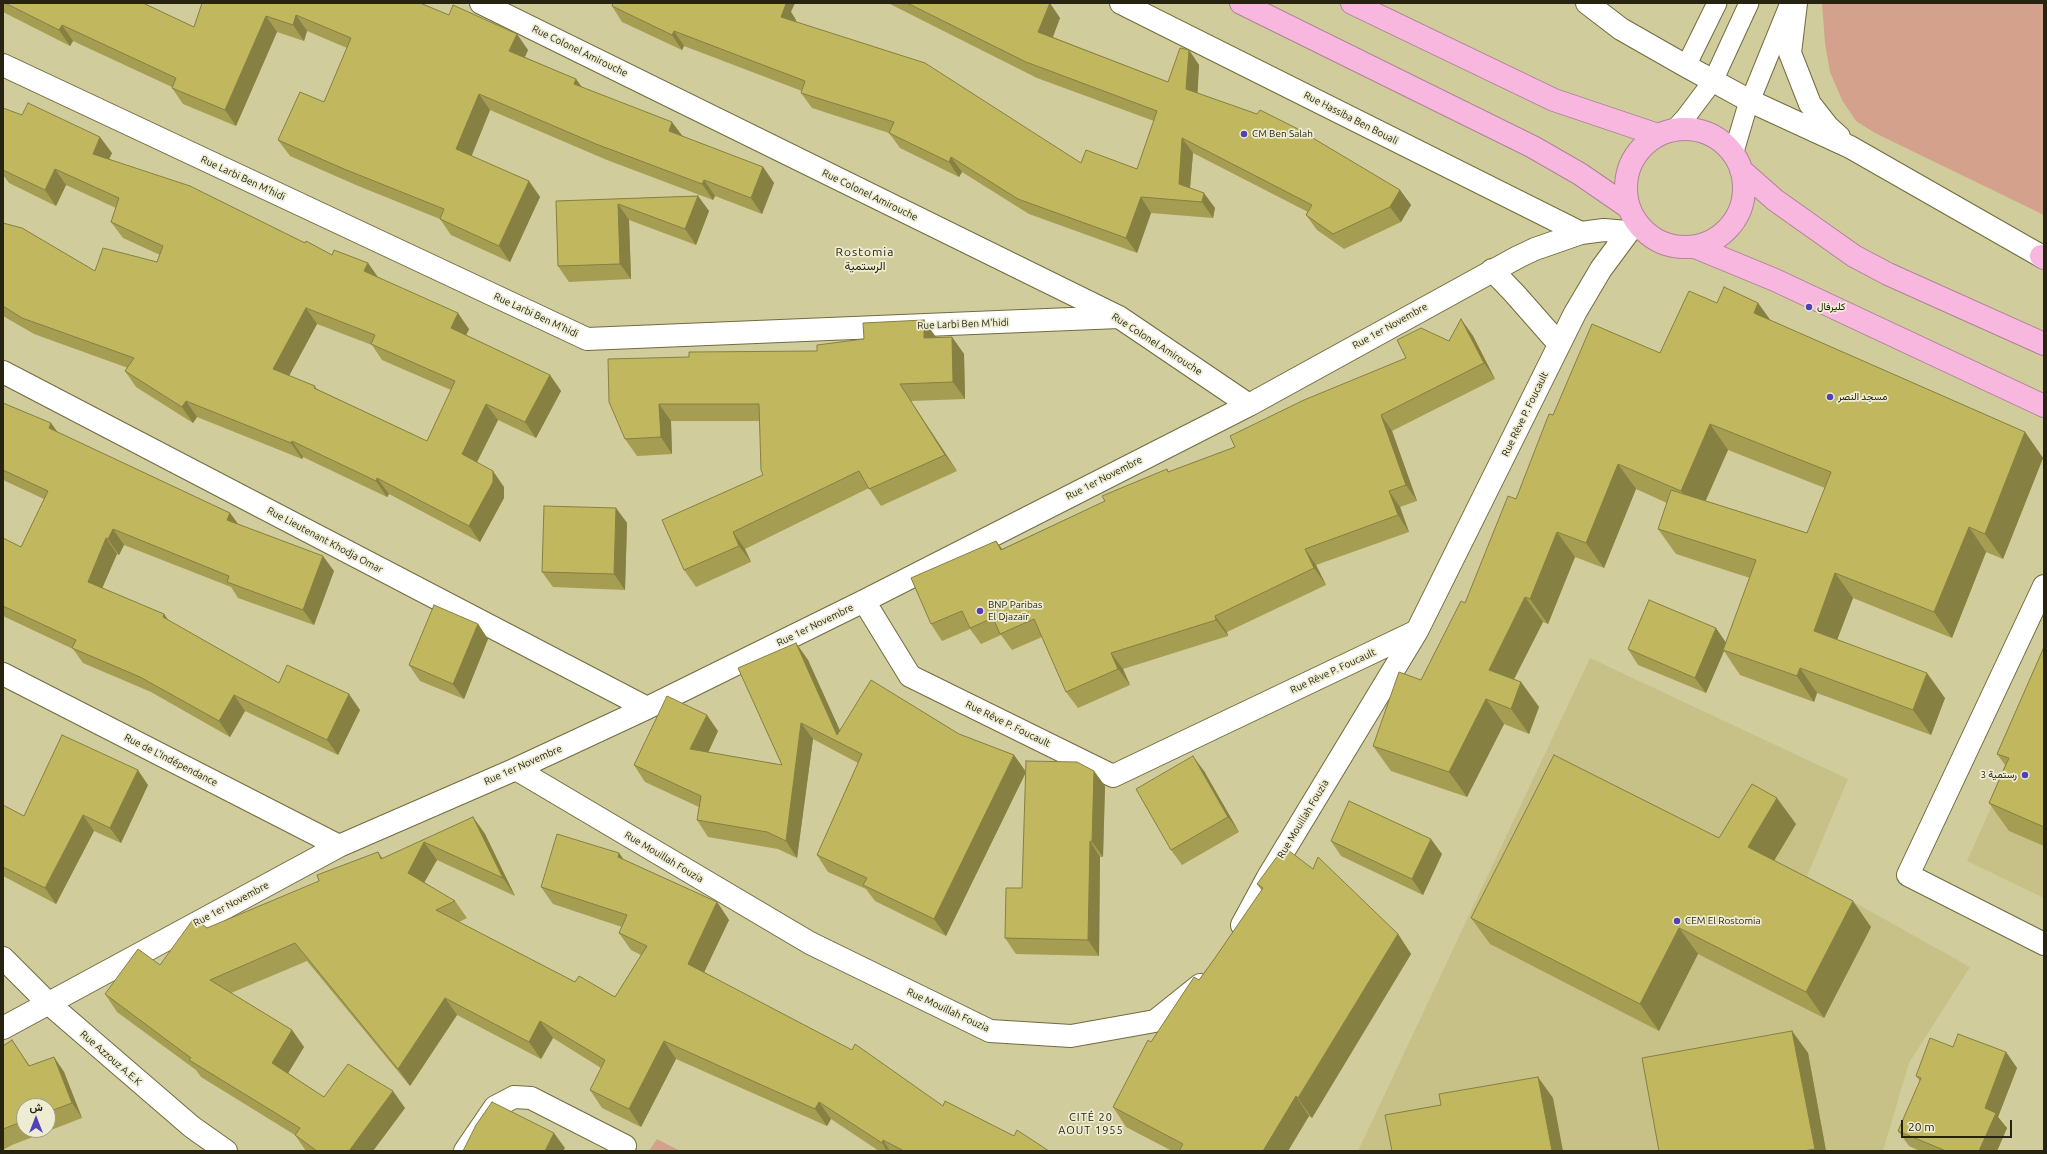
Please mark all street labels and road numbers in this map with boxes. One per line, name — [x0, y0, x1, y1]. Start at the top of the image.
street label: Rue Colonel Amirouche — [530, 23, 630, 79]
street label: Rue Hassiba Ben Bouali — [1302, 89, 1400, 147]
street label: Rue Larbi Ben M'hidi — [199, 153, 287, 203]
street label: Rue Colonel Amirouche — [820, 167, 920, 223]
street label: Rue Larbi Ben M'hidi — [492, 290, 580, 340]
street label: Rue 1er Novembre — [1350, 300, 1430, 352]
street label: Rue Colonel Amirouche — [1110, 310, 1204, 378]
street label: Rue Larbi Ben M'hidi — [917, 316, 1009, 332]
street label: Rue Rêve P. Foucault — [1499, 370, 1551, 458]
street label: Rue 1er Novembre — [1064, 454, 1144, 502]
street label: Rue Lieutenant Khodja Omar — [265, 504, 385, 576]
street label: Rue 1er Novembre — [775, 601, 855, 649]
street label: Rue Rêve P. Foucault — [1288, 646, 1378, 696]
street label: Rue Rêve P. Foucault — [964, 698, 1052, 750]
street label: Rue de L'Indépendance — [122, 731, 220, 789]
street label: Rue 1er Novembre — [482, 742, 564, 788]
street label: Rue Mouillah Fouzia — [1275, 777, 1331, 861]
street label: Rue Mouillah Fouzia — [622, 829, 706, 885]
street label: Rue 1er Novembre — [191, 879, 271, 929]
street label: Rue Mouillah Fouzia — [905, 986, 991, 1034]
street label: Rue Azzouz A.E.K — [78, 1028, 144, 1088]

